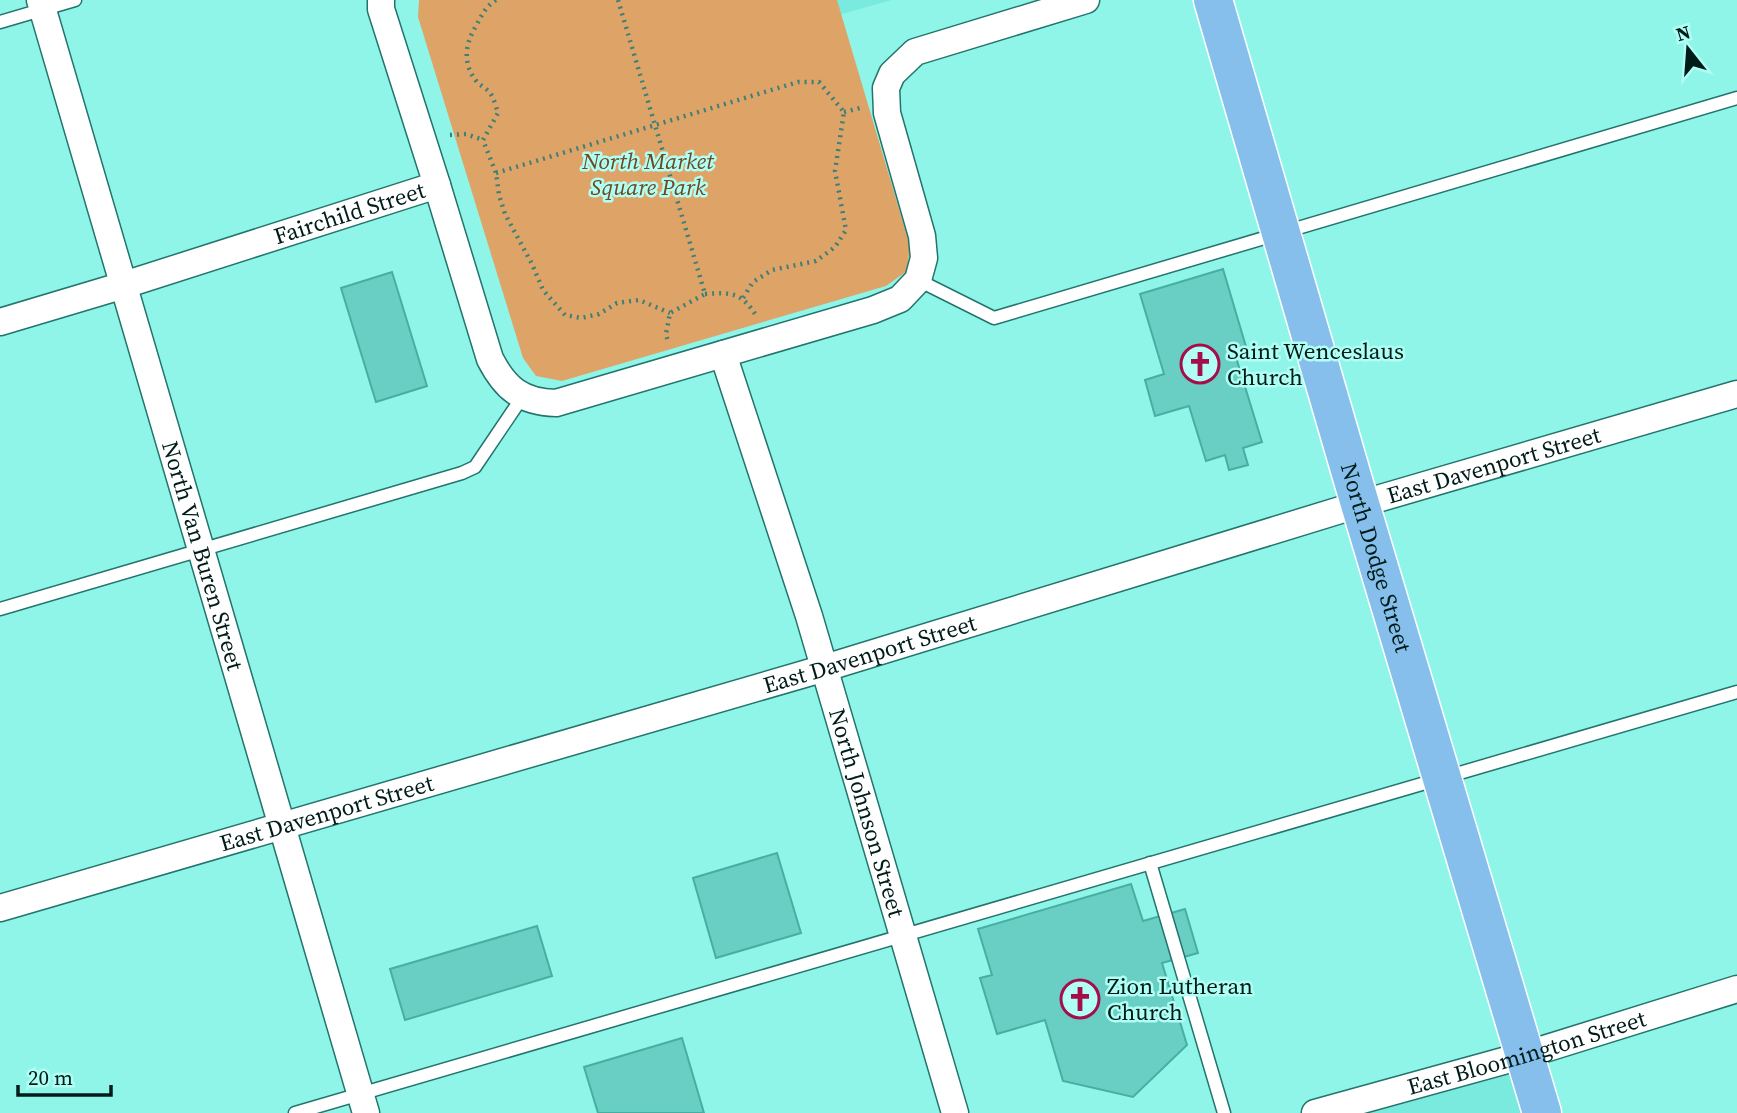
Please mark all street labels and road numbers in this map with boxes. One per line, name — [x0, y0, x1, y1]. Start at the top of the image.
street label: Fairchild Street — [270, 174, 429, 252]
street label: East Davenport Street — [1383, 419, 1605, 511]
street label: North Van Buren Street — [154, 437, 252, 675]
street label: North Dodge Street — [1333, 459, 1420, 657]
street label: East Davenport Street — [759, 606, 981, 701]
street label: North Johnson Street — [821, 705, 913, 921]
street label: East Davenport Street — [216, 767, 438, 859]
street label: East Bloomington Street — [1404, 1002, 1650, 1103]

